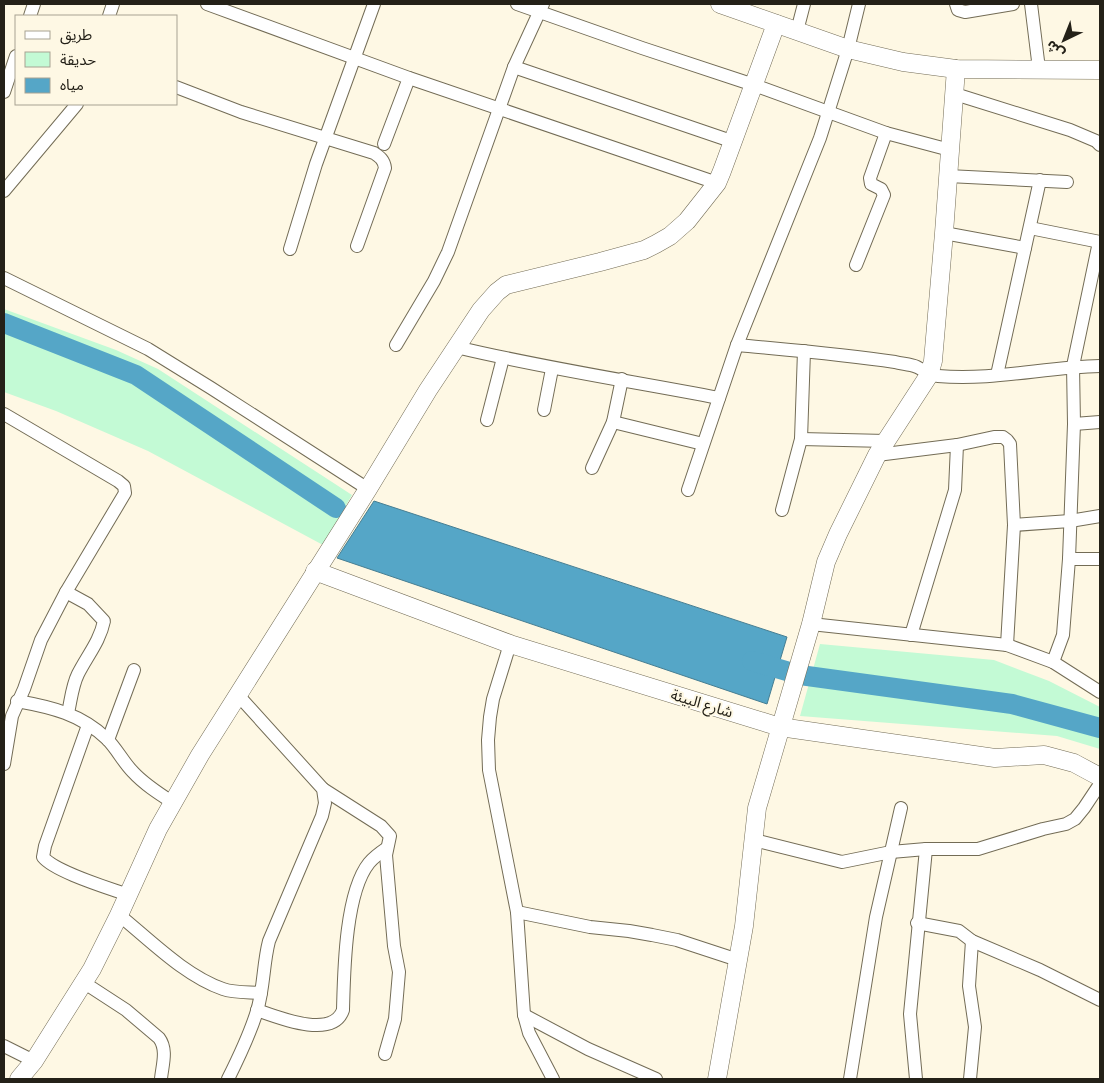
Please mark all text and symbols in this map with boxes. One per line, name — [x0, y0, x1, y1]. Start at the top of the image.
legend — [15, 15, 178, 105]
north arrow — [1039, 15, 1089, 65]
text: طريق — [60, 25, 92, 45]
text: ش — [1042, 36, 1068, 63]
text: حديقة — [60, 50, 96, 69]
text: مياه — [60, 75, 84, 94]
street label: شارع البيئة — [668, 685, 736, 724]

